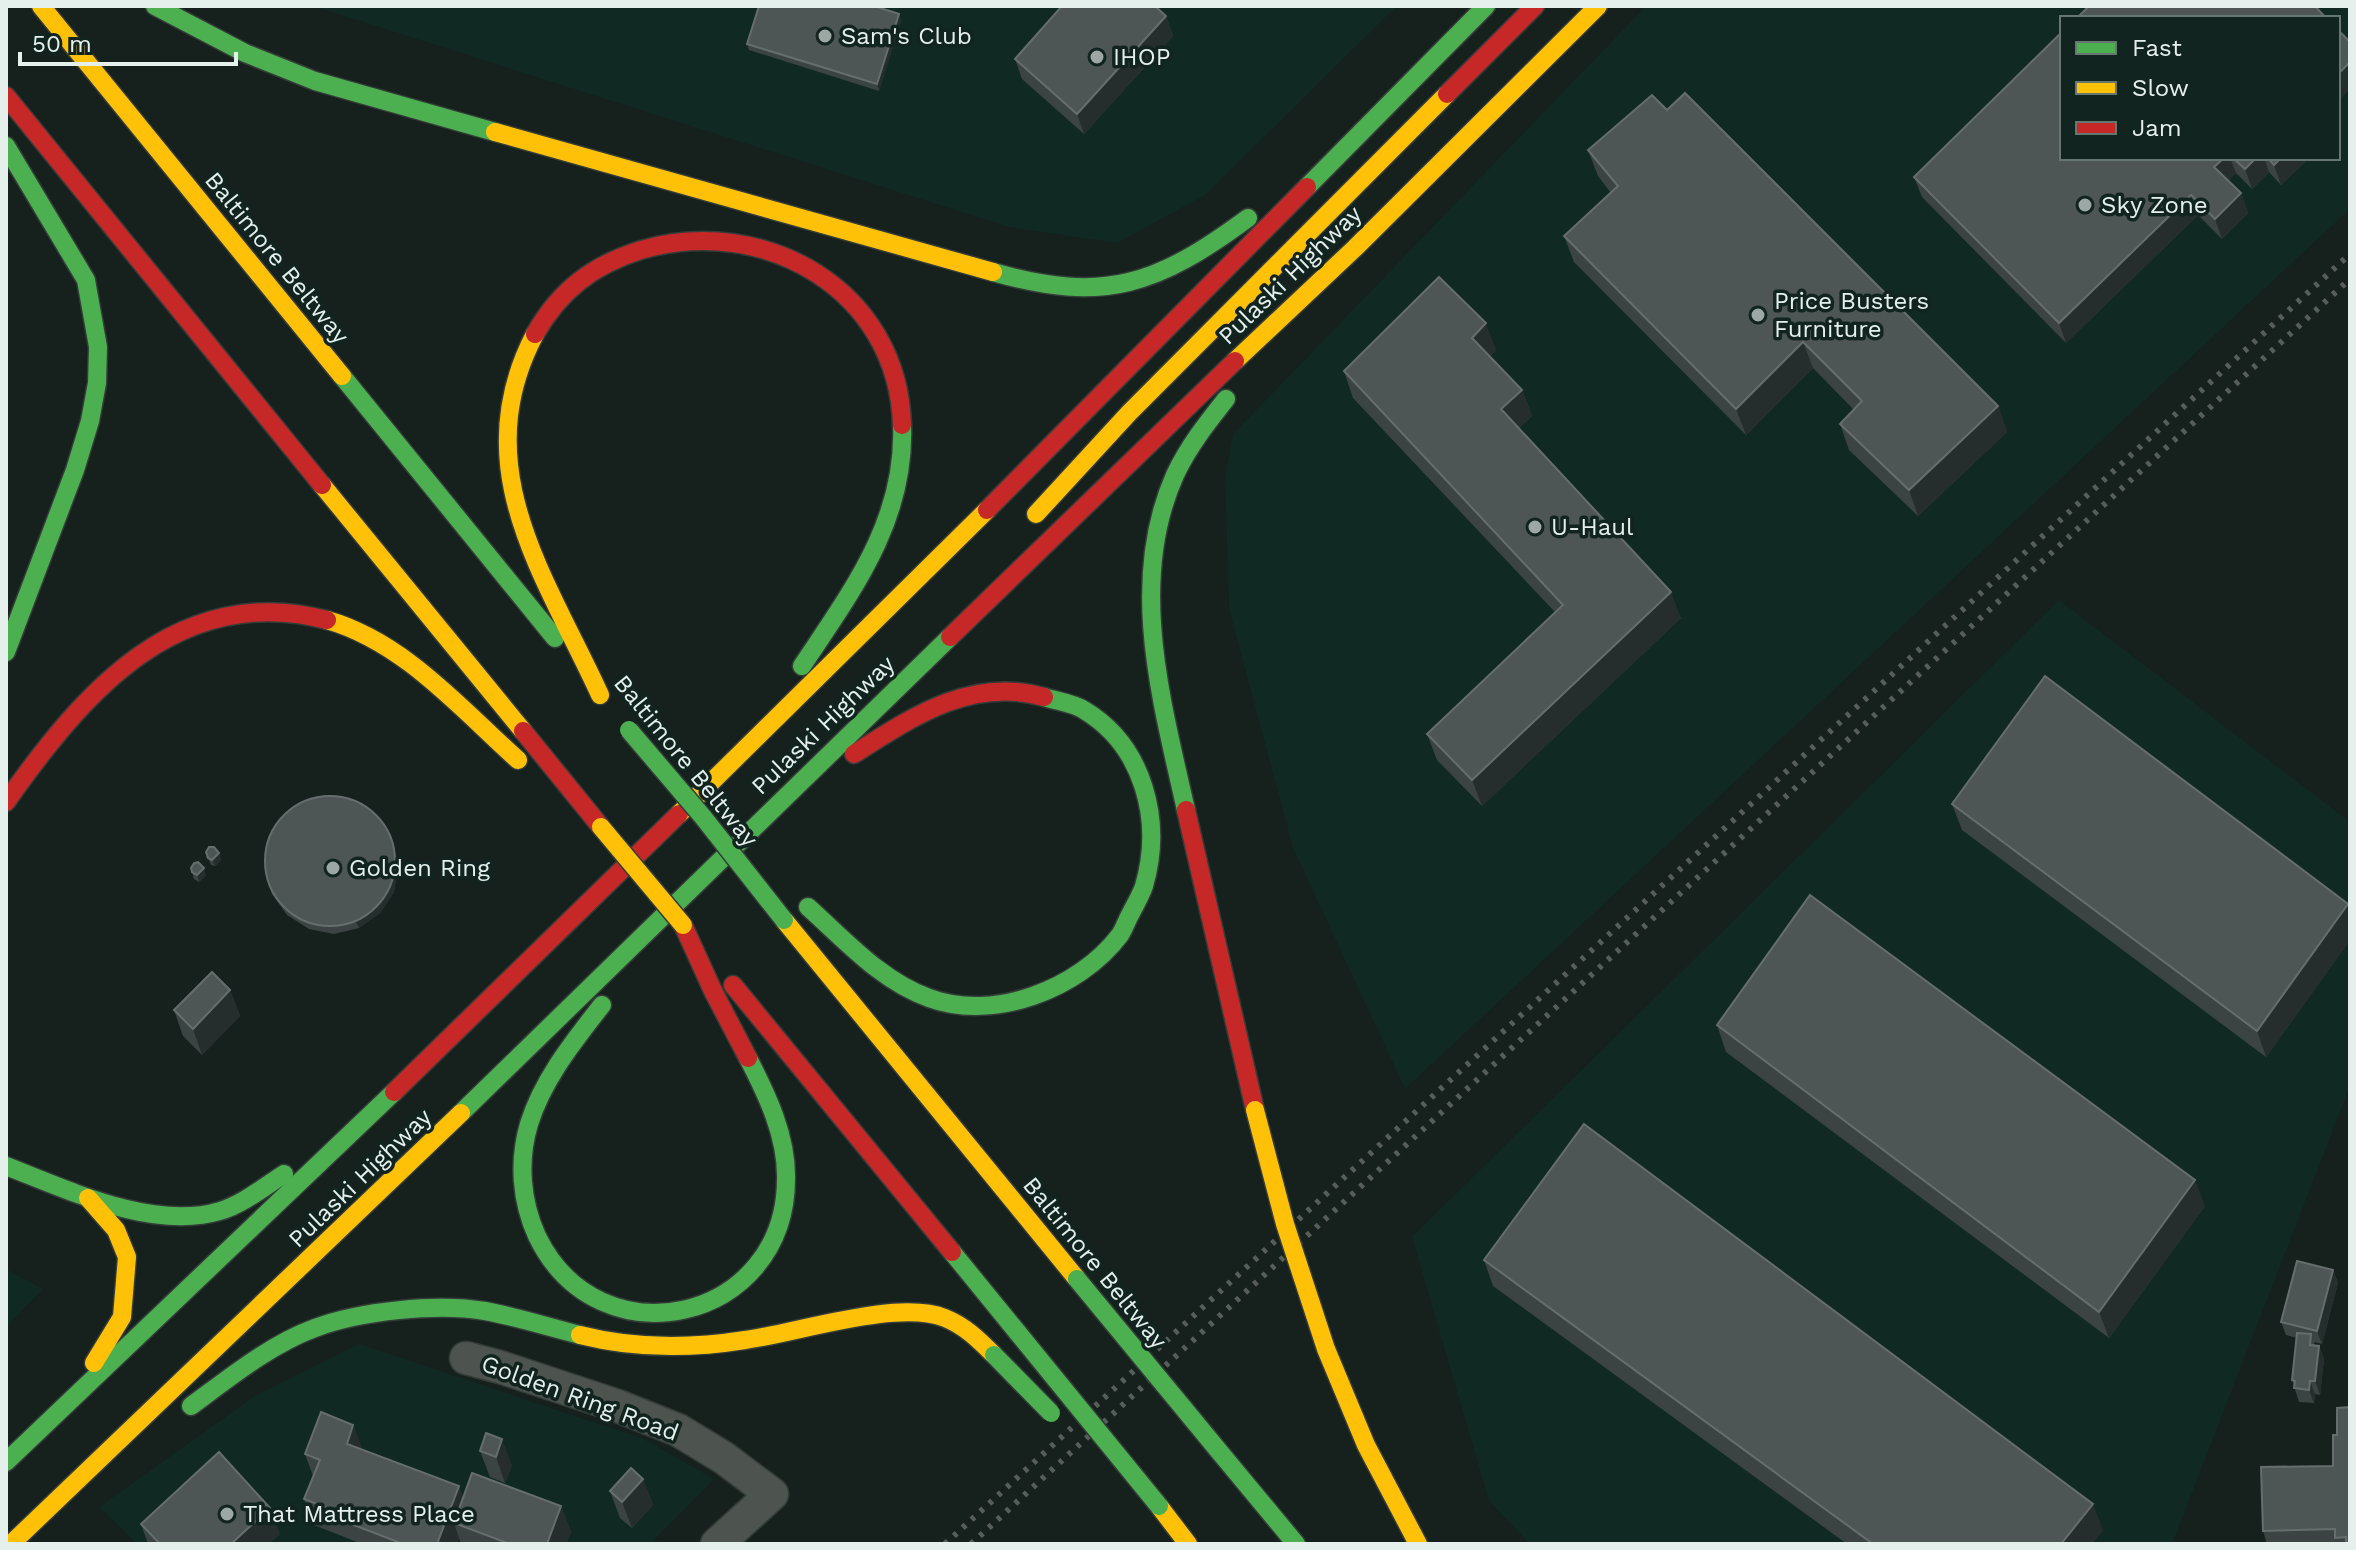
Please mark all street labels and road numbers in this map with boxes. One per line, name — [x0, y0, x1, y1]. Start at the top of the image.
street label: Baltimore Beltway — [199, 167, 355, 350]
street label: Pulaski Highway — [1213, 199, 1368, 350]
street label: Pulaski Highway — [746, 649, 901, 800]
street label: Baltimore Beltway — [608, 670, 764, 853]
street label: Pulaski Highway — [283, 1102, 438, 1253]
street label: Baltimore Beltway — [1017, 1172, 1173, 1355]
street label: Golden Ring Road — [478, 1349, 682, 1447]

